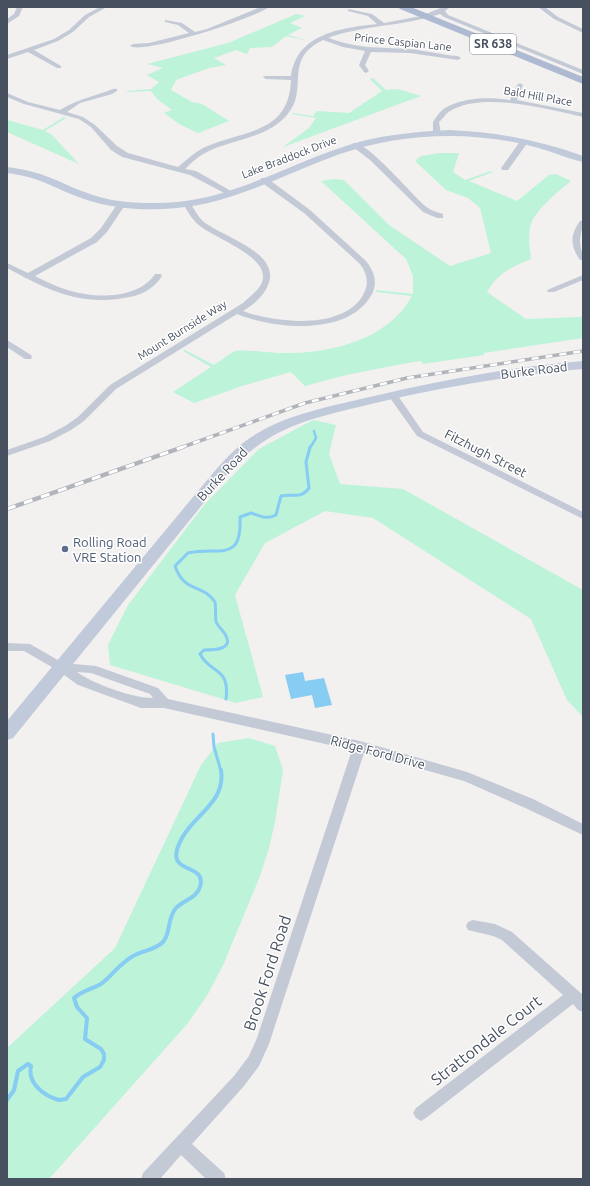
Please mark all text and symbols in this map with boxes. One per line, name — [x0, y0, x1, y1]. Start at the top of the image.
street label: Prince Caspian Lane — [354, 31, 452, 53]
road number: SR 638 — [470, 34, 516, 54]
street label: Bald Hill Place — [503, 84, 573, 108]
street label: Lake Braddock Drive — [240, 133, 338, 181]
street label: Mount Burnside Way — [135, 297, 229, 362]
street label: Burke Road — [500, 359, 568, 381]
street label: Fitzhugh Street — [443, 426, 529, 480]
street label: Burke Road — [194, 445, 250, 503]
place label: Rolling Road VRE Station — [73, 535, 147, 564]
marker: Rolling Road VRE Station — [60, 544, 70, 554]
street label: Ridge Ford Drive — [329, 733, 427, 771]
street label: Brook Ford Road — [240, 913, 294, 1033]
street label: Strattondale Court — [427, 991, 545, 1089]

